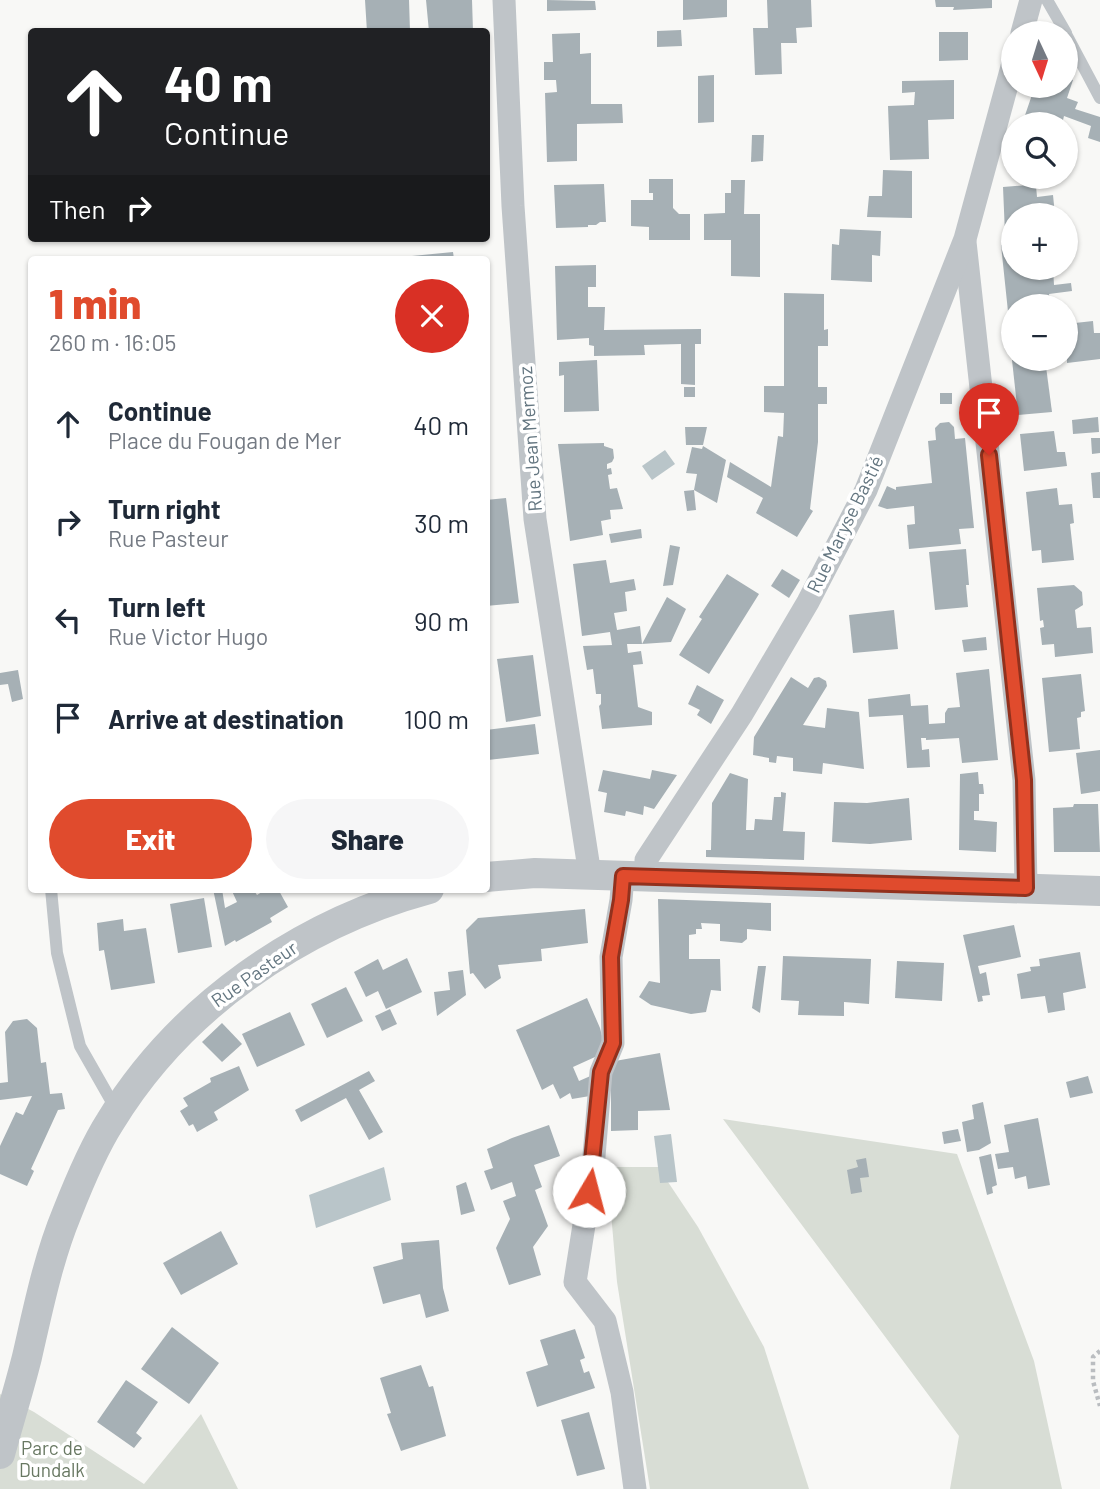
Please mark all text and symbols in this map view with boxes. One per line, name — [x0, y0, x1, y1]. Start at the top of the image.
north arrow — [1001, 21, 1078, 98]
map controls — [1001, 21, 1078, 371]
text: 40 m — [164, 53, 272, 112]
icon: ahead — [49, 56, 140, 147]
button: search — [1001, 112, 1078, 189]
text: Continue — [164, 113, 289, 151]
icon: right — [120, 189, 158, 227]
text: Then — [49, 193, 106, 224]
button: + — [1001, 203, 1078, 280]
text: 1 min — [49, 277, 141, 327]
button: close — [395, 279, 469, 353]
button: − — [1001, 294, 1078, 371]
text: 260 m · 16:05 — [49, 328, 176, 356]
street label: Rue Jean Mermoz — [513, 366, 546, 512]
pin — [959, 383, 1019, 455]
icon: arrive — [970, 394, 1008, 432]
text: Continue — [108, 395, 212, 426]
icon: ahead — [49, 405, 87, 443]
text: 40 m — [413, 409, 469, 440]
text: Place du Fougan de Mer — [108, 426, 341, 454]
street label: Rue Maryse Bastié — [801, 451, 888, 596]
text: Turn right — [108, 493, 221, 524]
icon: right — [49, 503, 87, 541]
text: 30 m — [414, 507, 469, 538]
text: Rue Pasteur — [108, 524, 229, 552]
text: Turn left — [108, 591, 206, 622]
icon: left — [49, 601, 87, 639]
text: 90 m — [414, 605, 469, 636]
text: Rue Victor Hugo — [108, 622, 268, 650]
icon: arrive — [49, 699, 87, 737]
text: Arrive at destination — [108, 703, 344, 734]
text: 100 m — [404, 703, 469, 734]
button: Exit — [49, 799, 252, 879]
button: Share — [266, 799, 469, 879]
street label: Rue Pasteur — [206, 936, 301, 1012]
position arrow — [552, 1154, 626, 1228]
park label: Parc de Dundalk — [19, 1436, 85, 1481]

